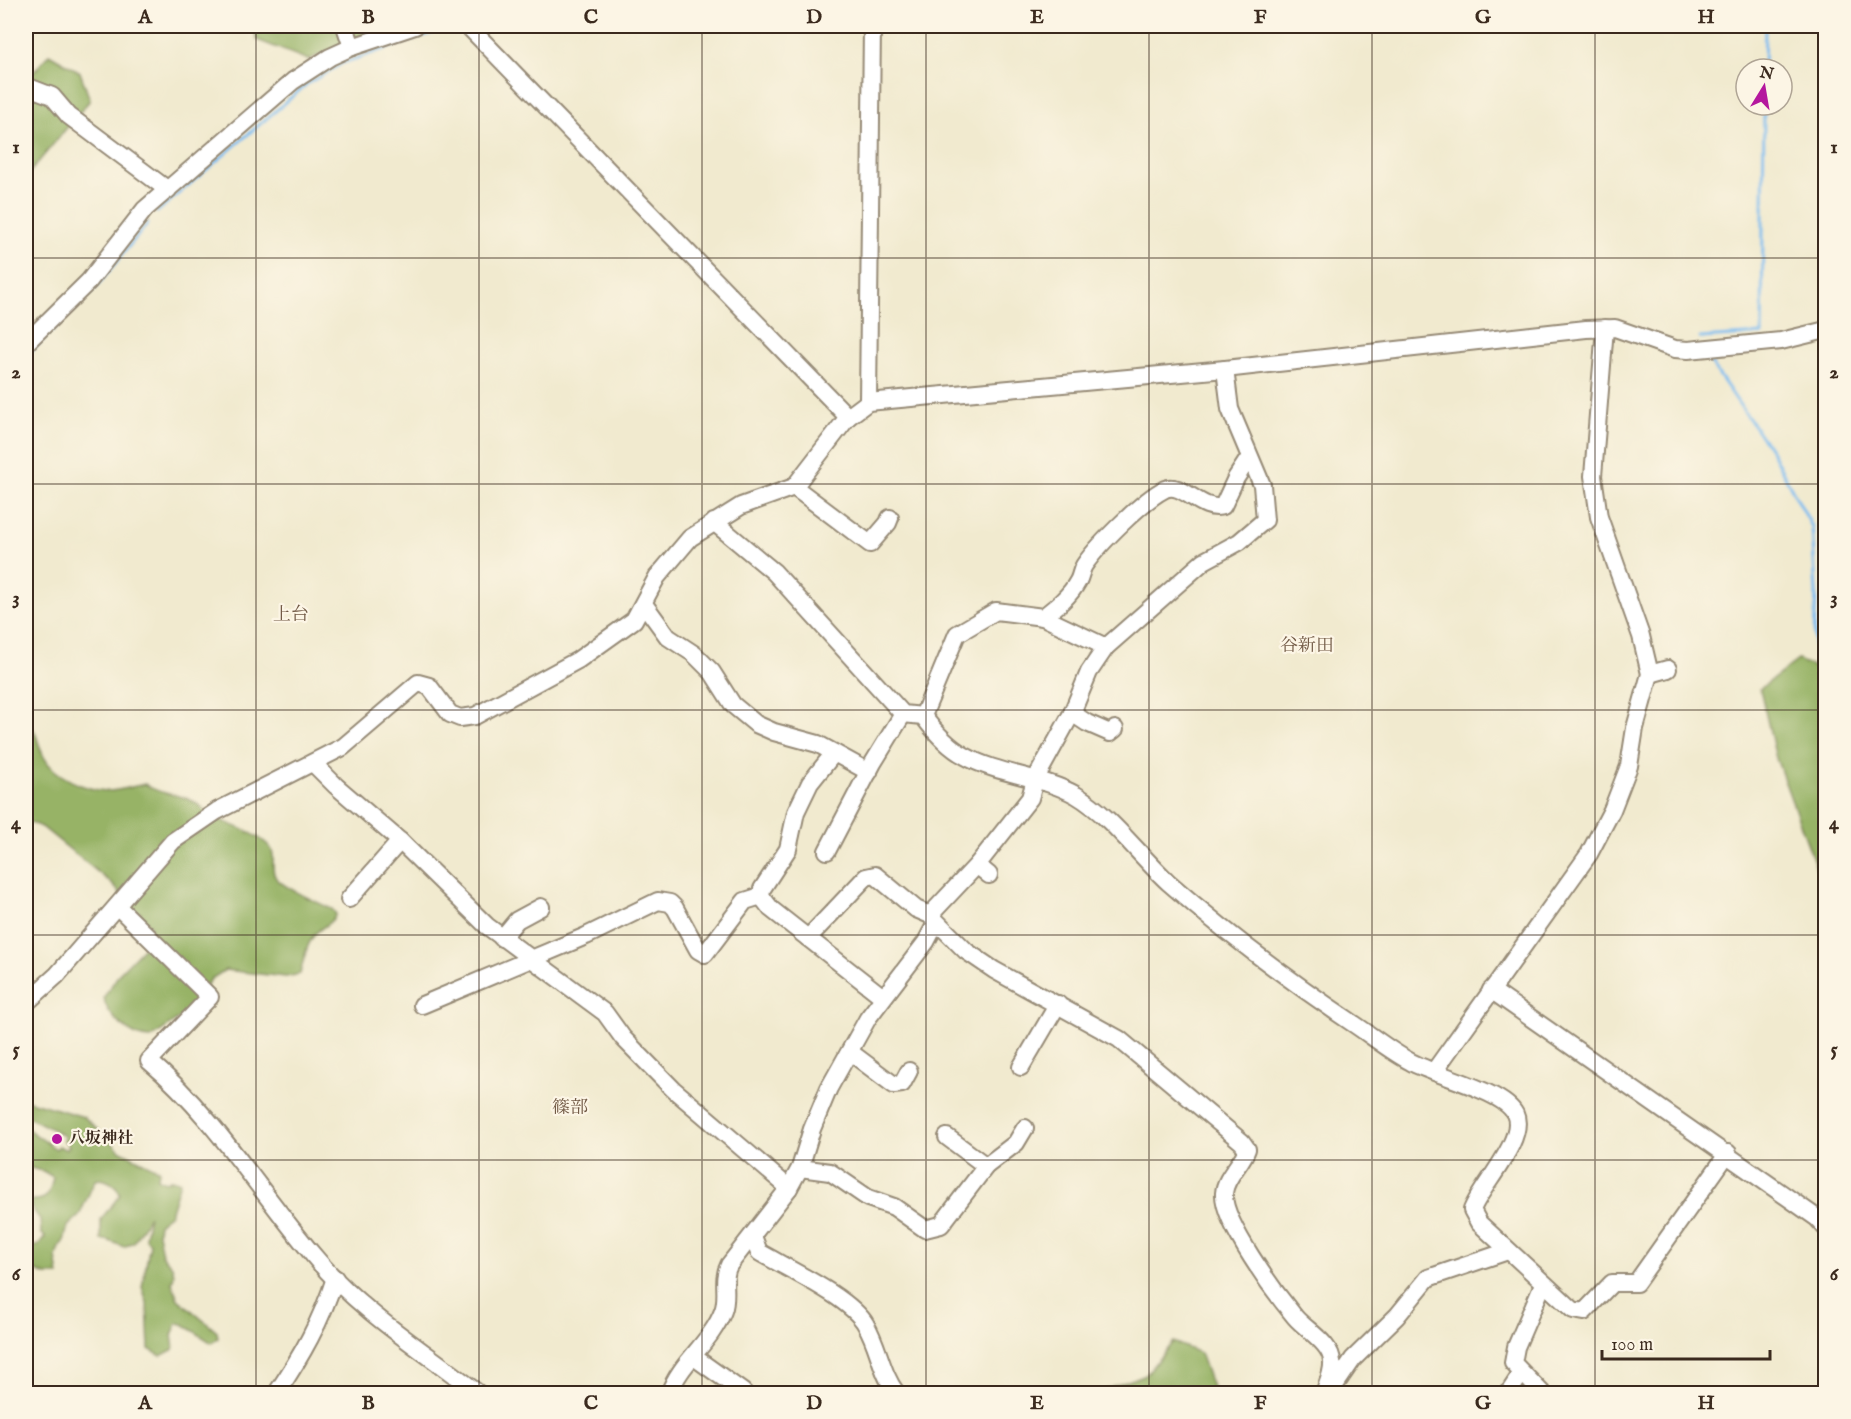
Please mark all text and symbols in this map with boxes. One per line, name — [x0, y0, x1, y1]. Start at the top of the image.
text: A — [137, 5, 153, 30]
text: B — [361, 5, 375, 30]
text: C — [584, 5, 598, 30]
text: D — [806, 5, 822, 30]
text: E — [1030, 5, 1044, 30]
text: F — [1254, 5, 1267, 30]
text: G — [1475, 5, 1492, 30]
text: H — [1697, 5, 1715, 30]
north arrow — [1734, 57, 1794, 117]
text: N — [1757, 63, 1775, 85]
text: 1 — [12, 135, 20, 160]
text: 1 — [1830, 135, 1838, 160]
text: 2 — [11, 360, 21, 385]
text: 2 — [1829, 360, 1839, 385]
text: 3 — [12, 586, 20, 611]
text: 3 — [1830, 586, 1838, 611]
district label: 上台 — [273, 604, 309, 627]
district label: 谷新田 — [1280, 635, 1334, 658]
text: 4 — [11, 811, 22, 836]
text: 4 — [1829, 811, 1840, 836]
text: 5 — [12, 1037, 20, 1062]
text: 5 — [1830, 1037, 1838, 1062]
district label: 篠部 — [552, 1097, 588, 1120]
place label: 八坂神社 — [69, 1129, 133, 1149]
marker: 八坂神社 — [50, 1132, 64, 1146]
text: 6 — [12, 1262, 22, 1287]
text: 6 — [1830, 1262, 1840, 1287]
scale bar — [1602, 1323, 1770, 1361]
text: 100 m — [1611, 1334, 1653, 1357]
text: A — [137, 1391, 153, 1416]
text: B — [361, 1391, 375, 1416]
text: C — [584, 1391, 598, 1416]
text: D — [806, 1391, 822, 1416]
text: E — [1030, 1391, 1044, 1416]
text: F — [1254, 1391, 1267, 1416]
text: G — [1475, 1391, 1492, 1416]
text: H — [1697, 1391, 1715, 1416]

